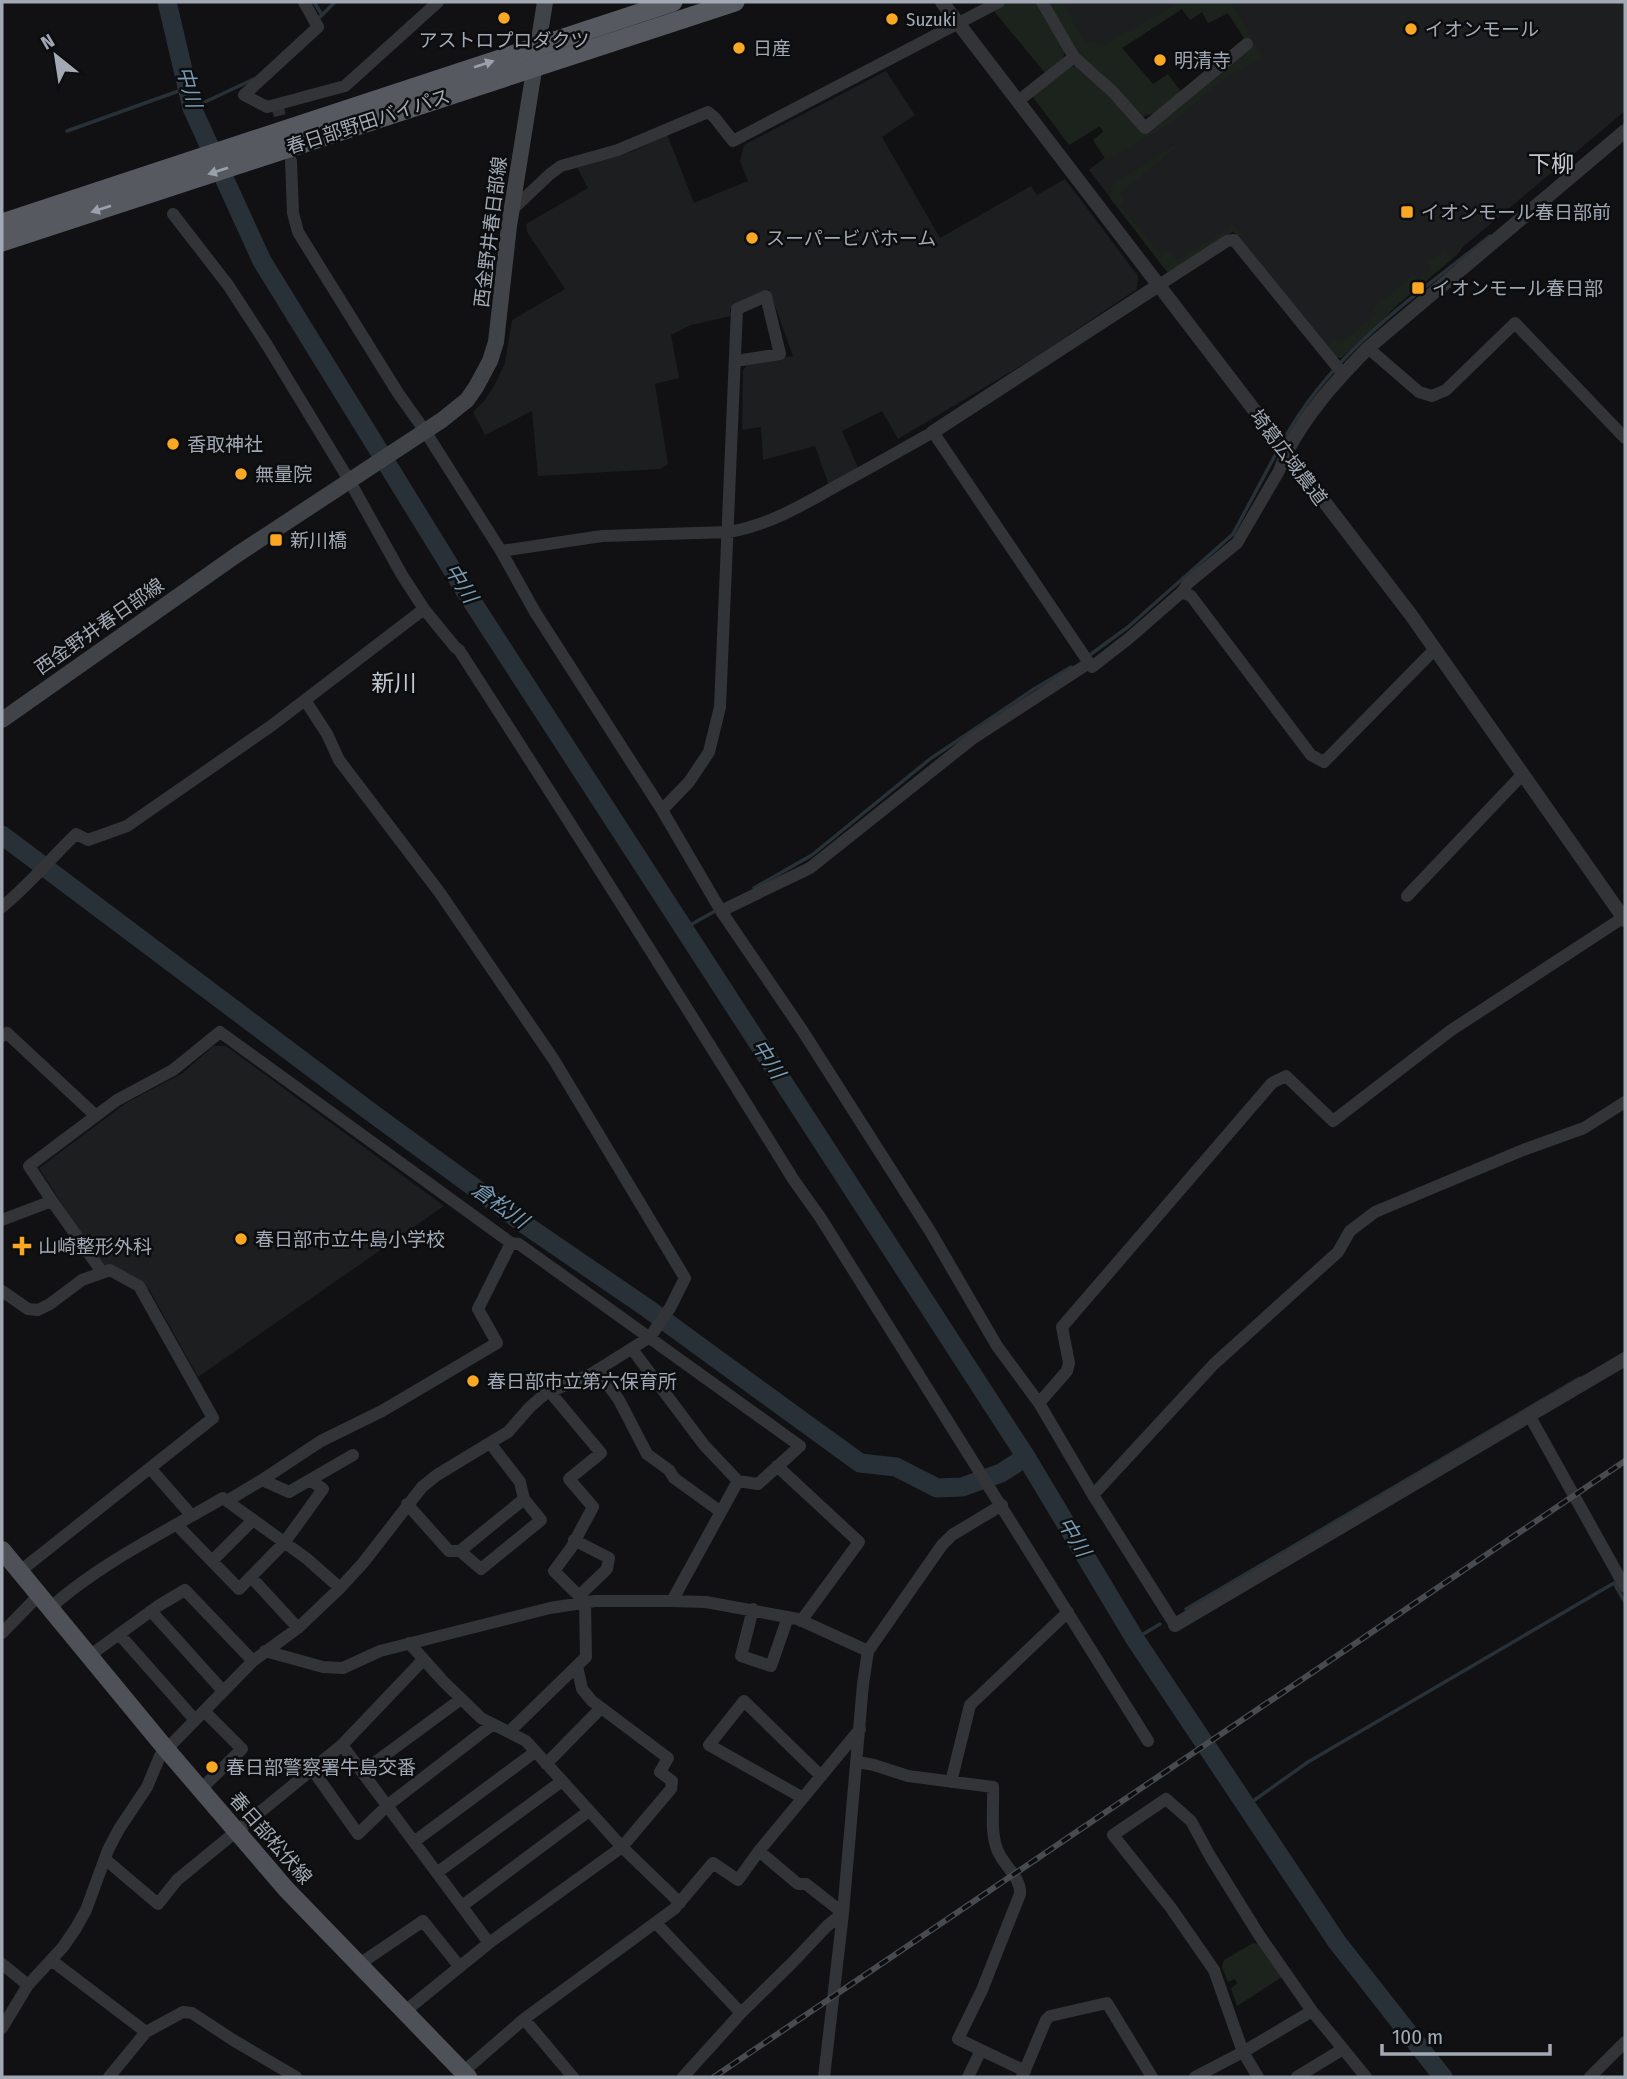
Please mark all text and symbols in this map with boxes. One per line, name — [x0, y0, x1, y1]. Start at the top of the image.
place label: Suzuki — [906, 8, 956, 31]
marker: アストロプロダクツ — [496, 10, 512, 26]
marker: Suzuki — [884, 11, 900, 27]
place label: イオンモール — [1425, 18, 1539, 41]
north arrow — [21, 21, 91, 91]
marker: イオンモール — [1403, 21, 1419, 37]
text: N — [37, 29, 58, 55]
place label: アストロプロダクツ — [418, 29, 590, 52]
place label: 日産 — [753, 37, 791, 60]
marker: 日産 — [731, 40, 747, 56]
place label: 明清寺 — [1174, 49, 1231, 72]
marker: 明清寺 — [1152, 52, 1168, 68]
one-way arrow — [473, 58, 494, 69]
water label: 中川 — [171, 63, 208, 113]
street label: 春日部野田バイパス — [283, 84, 453, 159]
district label: 下柳 — [1528, 150, 1574, 178]
street label: 西金野井春日部線 — [470, 155, 511, 309]
one-way arrow — [208, 166, 229, 176]
place label: イオンモール春日部前 — [1421, 201, 1611, 224]
one-way arrow — [91, 204, 112, 215]
marker: イオンモール春日部前 — [1399, 204, 1415, 220]
place label: スーパービバホーム — [766, 227, 936, 250]
marker: スーパービバホーム — [744, 230, 760, 246]
place label: イオンモール春日部 — [1432, 277, 1603, 300]
marker: イオンモール春日部 — [1410, 280, 1426, 296]
street label: 埼葛広域農道 — [1245, 405, 1332, 510]
place label: 香取神社 — [187, 433, 263, 456]
marker: 香取神社 — [165, 436, 181, 452]
place label: 無量院 — [255, 463, 312, 486]
marker: 無量院 — [233, 466, 249, 482]
place label: 新川橋 — [290, 529, 347, 552]
marker: 新川橋 — [268, 532, 284, 548]
water label: 中川 — [439, 558, 484, 609]
street label: 西金野井春日部線 — [30, 573, 168, 679]
district label: 新川 — [371, 669, 417, 697]
water label: 中川 — [746, 1034, 791, 1085]
water label: 倉松川 — [467, 1176, 535, 1235]
place label: 春日部市立牛島小学校 — [255, 1228, 445, 1251]
marker: 春日部市立牛島小学校 — [233, 1231, 249, 1247]
place label: 山崎整形外科 — [38, 1235, 152, 1258]
marker: 山崎整形外科 — [12, 1236, 32, 1256]
place label: 春日部市立第六保育所 — [487, 1370, 677, 1393]
marker: 春日部市立第六保育所 — [465, 1373, 481, 1389]
water label: 中川 — [1052, 1512, 1097, 1563]
place label: 春日部警察署牛島交番 — [226, 1756, 416, 1779]
marker: 春日部警察署牛島交番 — [204, 1759, 220, 1775]
street label: 春日部松伏線 — [225, 1788, 317, 1889]
scale bar — [1382, 2012, 1550, 2056]
text: 100 m — [1392, 2024, 1443, 2050]

